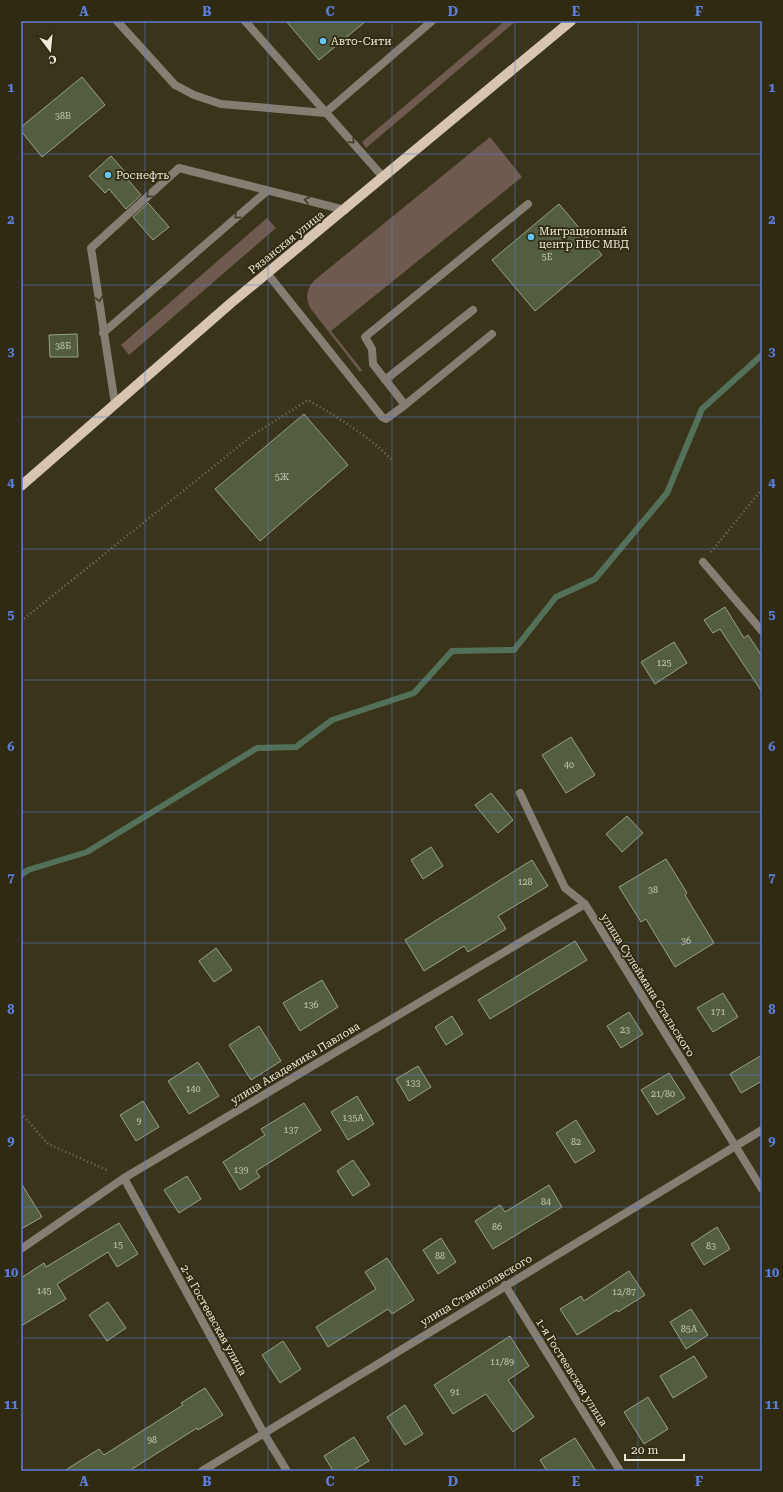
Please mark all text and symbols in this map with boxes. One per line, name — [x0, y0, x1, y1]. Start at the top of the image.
text: A — [79, 4, 89, 19]
text: B — [202, 4, 212, 19]
text: C — [325, 4, 335, 19]
text: D — [448, 4, 458, 19]
text: E — [572, 4, 580, 19]
text: F — [695, 4, 703, 19]
north arrow — [30, 30, 70, 70]
place label: Авто-Сити — [331, 35, 392, 48]
marker: Авто-Сити — [318, 36, 328, 46]
text: С — [47, 52, 58, 67]
text: 1 — [7, 80, 15, 95]
text: 1 — [768, 80, 776, 95]
house number: 38В — [55, 111, 71, 121]
one-way arrow — [347, 136, 354, 144]
place label: Роснефть — [116, 169, 169, 182]
marker: Роснефть — [103, 170, 113, 180]
one-way arrow — [146, 191, 154, 198]
one-way arrow — [304, 197, 310, 205]
street label: Рязанская улица — [246, 208, 327, 277]
text: 2 — [7, 212, 15, 227]
one-way arrow — [235, 212, 242, 219]
text: 2 — [768, 212, 776, 227]
place label: Миграционный центр ПВС МВД — [539, 225, 629, 251]
marker: Миграционный центр ПВС МВД — [526, 232, 536, 242]
house number: 5Е — [542, 252, 553, 262]
one-way arrow — [94, 296, 103, 302]
house number: 38Б — [55, 341, 71, 351]
text: 3 — [7, 344, 15, 359]
text: 3 — [768, 344, 776, 359]
house number: 5Ж — [275, 472, 290, 482]
text: 4 — [7, 475, 15, 490]
text: 4 — [768, 475, 776, 490]
text: 5 — [7, 607, 15, 622]
text: 5 — [768, 607, 776, 622]
house number: 125 — [656, 658, 672, 668]
text: 6 — [7, 739, 15, 754]
text: 6 — [768, 739, 776, 754]
house number: 40 — [564, 760, 574, 770]
text: 7 — [7, 870, 15, 885]
text: 7 — [768, 870, 776, 885]
house number: 128 — [517, 877, 533, 887]
house number: 38 — [648, 885, 658, 895]
street label: улица Сулеймана Стальского — [598, 911, 697, 1060]
house number: 36 — [681, 936, 691, 946]
house number: 136 — [303, 1000, 319, 1010]
text: 8 — [7, 1002, 15, 1017]
text: 8 — [768, 1002, 776, 1017]
house number: 171 — [710, 1007, 726, 1017]
street label: улица Академика Павлова — [228, 1020, 362, 1107]
house number: 23 — [620, 1025, 630, 1035]
house number: 133 — [405, 1078, 421, 1088]
house number: 140 — [185, 1084, 201, 1094]
house number: 21/80 — [651, 1089, 675, 1099]
house number: 135А — [342, 1113, 364, 1123]
house number: 9 — [136, 1116, 142, 1126]
house number: 137 — [283, 1125, 299, 1135]
text: 9 — [7, 1133, 15, 1148]
text: 9 — [768, 1133, 776, 1148]
house number: 82 — [571, 1137, 581, 1147]
house number: 139 — [233, 1165, 249, 1175]
house number: 84 — [541, 1197, 551, 1207]
house number: 86 — [492, 1222, 502, 1232]
house number: 15 — [113, 1240, 123, 1250]
house number: 83 — [706, 1241, 716, 1251]
house number: 88 — [435, 1251, 445, 1261]
street label: улица Станиславского — [418, 1252, 535, 1329]
street label: 2-я Гостеевская улица — [178, 1263, 249, 1378]
text: 10 — [4, 1265, 18, 1280]
text: 10 — [765, 1265, 779, 1280]
house number: 145 — [36, 1286, 52, 1296]
house number: 12/87 — [612, 1287, 636, 1297]
street label: 1-я Гостеевская улица — [533, 1316, 610, 1429]
house number: 85А — [681, 1324, 698, 1334]
house number: 11/89 — [490, 1357, 514, 1367]
house number: 91 — [450, 1387, 460, 1397]
text: 11 — [4, 1397, 18, 1412]
text: 11 — [765, 1397, 779, 1412]
house number: 98 — [147, 1435, 157, 1445]
scale bar — [625, 1436, 684, 1462]
text: 20 m — [631, 1443, 658, 1457]
text: A — [79, 1474, 89, 1489]
text: B — [202, 1474, 212, 1489]
text: C — [325, 1474, 335, 1489]
text: D — [448, 1474, 458, 1489]
text: E — [572, 1474, 580, 1489]
text: F — [695, 1474, 703, 1489]

